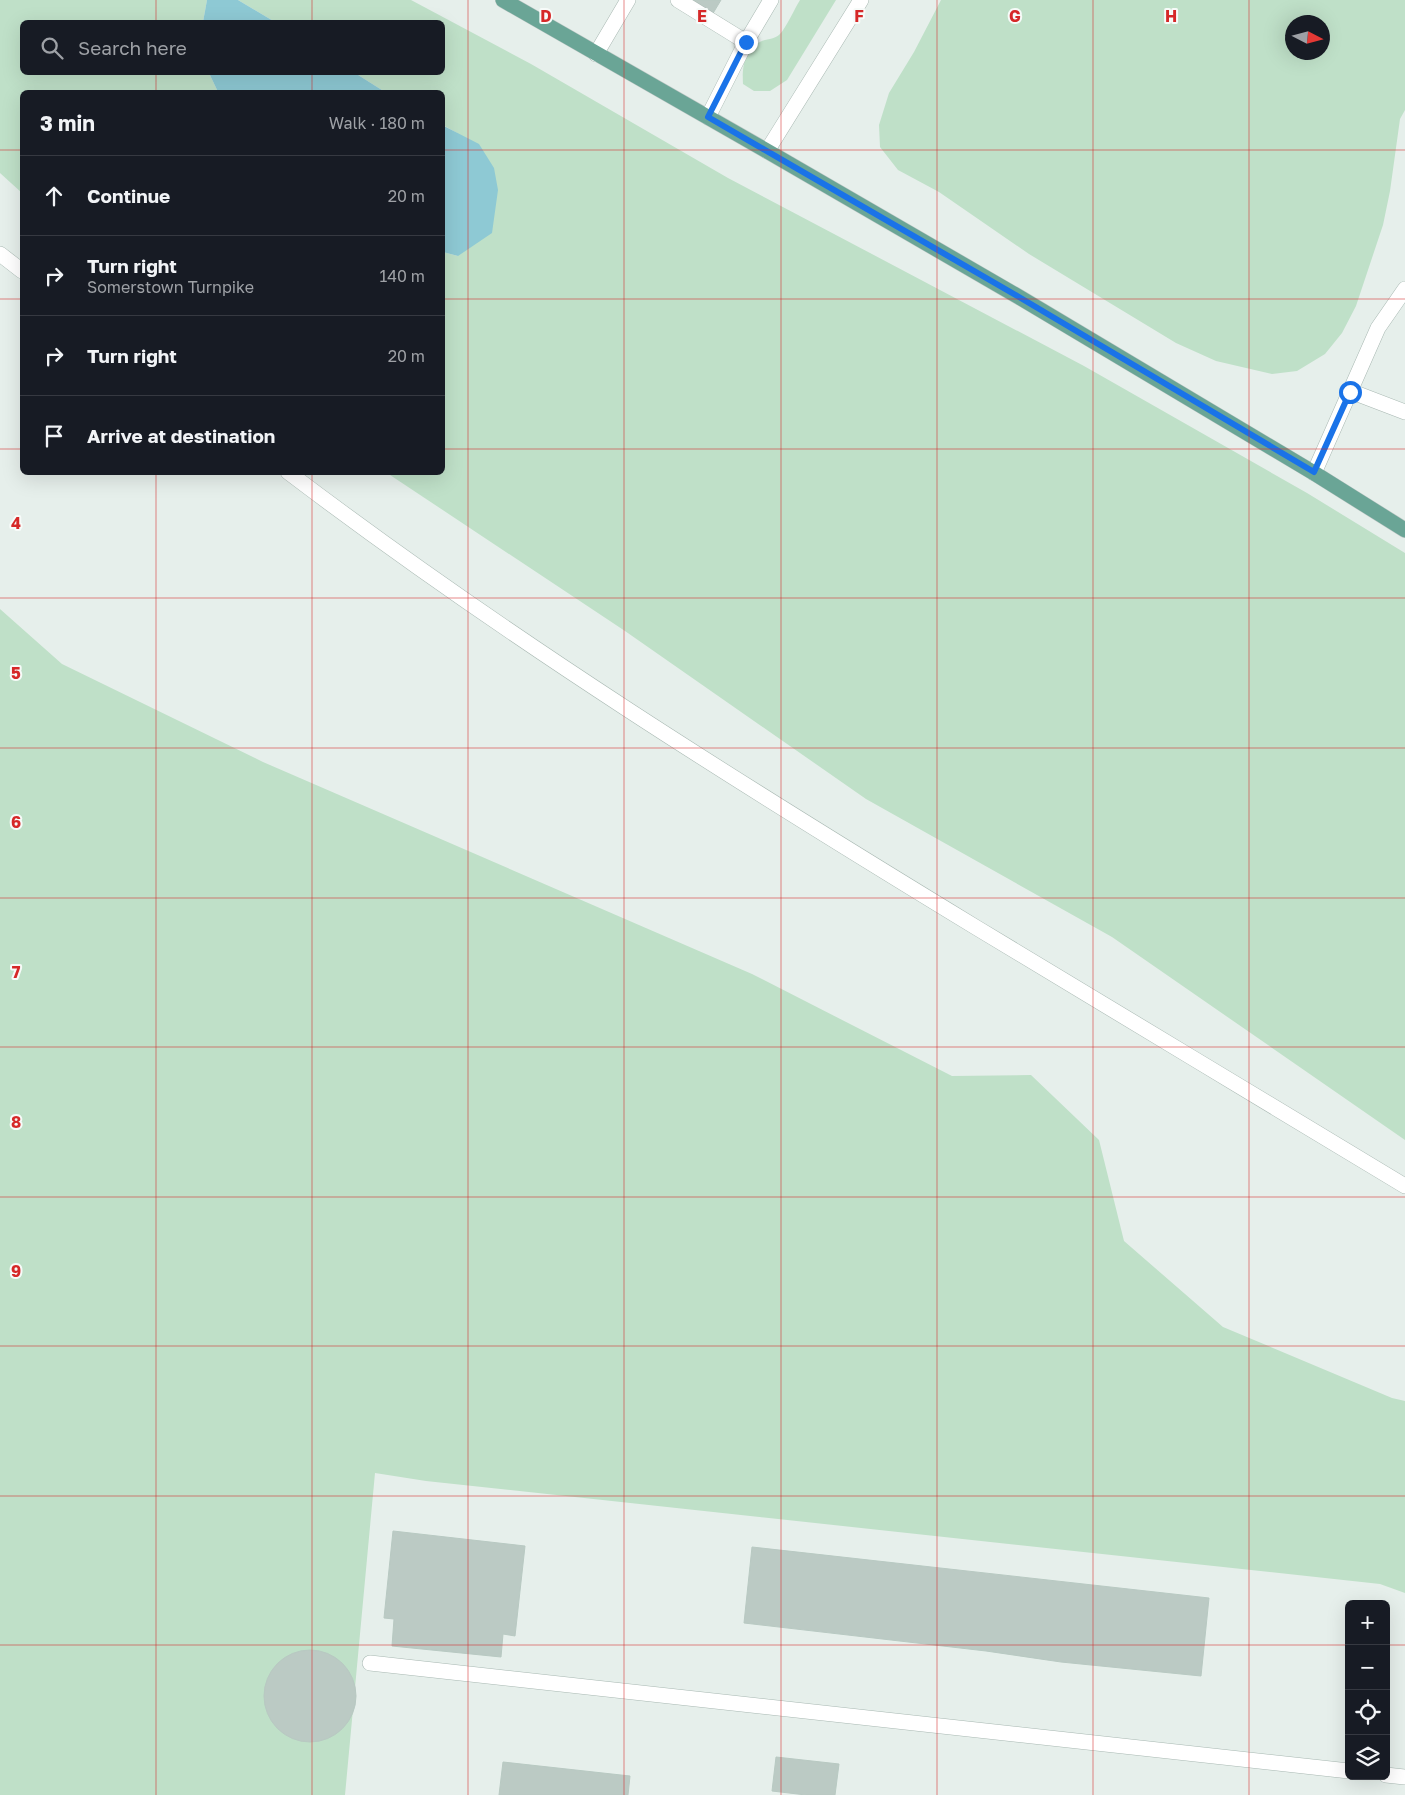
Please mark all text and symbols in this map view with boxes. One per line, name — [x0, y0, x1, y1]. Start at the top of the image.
text: D — [540, 6, 552, 26]
text: E — [697, 6, 707, 26]
text: F — [854, 6, 864, 26]
text: G — [1009, 6, 1021, 26]
text: H — [1165, 6, 1177, 26]
north arrow — [1285, 15, 1330, 60]
search box — [20, 20, 445, 75]
route end — [735, 31, 758, 54]
icon: search — [38, 34, 66, 62]
text: Search here — [78, 36, 187, 59]
text: 3 min — [40, 110, 95, 136]
text: Walk · 180 m — [329, 113, 425, 133]
icon: ahead — [40, 182, 68, 210]
text: Continue — [87, 184, 170, 207]
text: 20 m — [388, 186, 425, 206]
text: Turn right — [87, 254, 177, 277]
icon: right — [40, 262, 68, 290]
text: 140 m — [379, 266, 425, 286]
text: Somerstown Turnpike — [87, 277, 254, 297]
icon: right — [40, 342, 68, 370]
text: Turn right — [87, 344, 177, 367]
text: 20 m — [388, 346, 425, 366]
route start — [1339, 381, 1362, 404]
icon: arrive — [40, 422, 68, 450]
text: Arrive at destination — [87, 424, 275, 447]
text: 4 — [11, 513, 21, 533]
text: 5 — [11, 663, 21, 683]
text: 6 — [11, 812, 21, 832]
text: 7 — [12, 962, 21, 982]
text: 8 — [11, 1112, 21, 1132]
text: 9 — [11, 1261, 21, 1281]
map controls — [1345, 1600, 1390, 1780]
button: + — [1345, 1600, 1390, 1645]
button: − — [1345, 1645, 1390, 1690]
button: locate — [1345, 1690, 1390, 1735]
button: layers — [1345, 1735, 1390, 1780]

